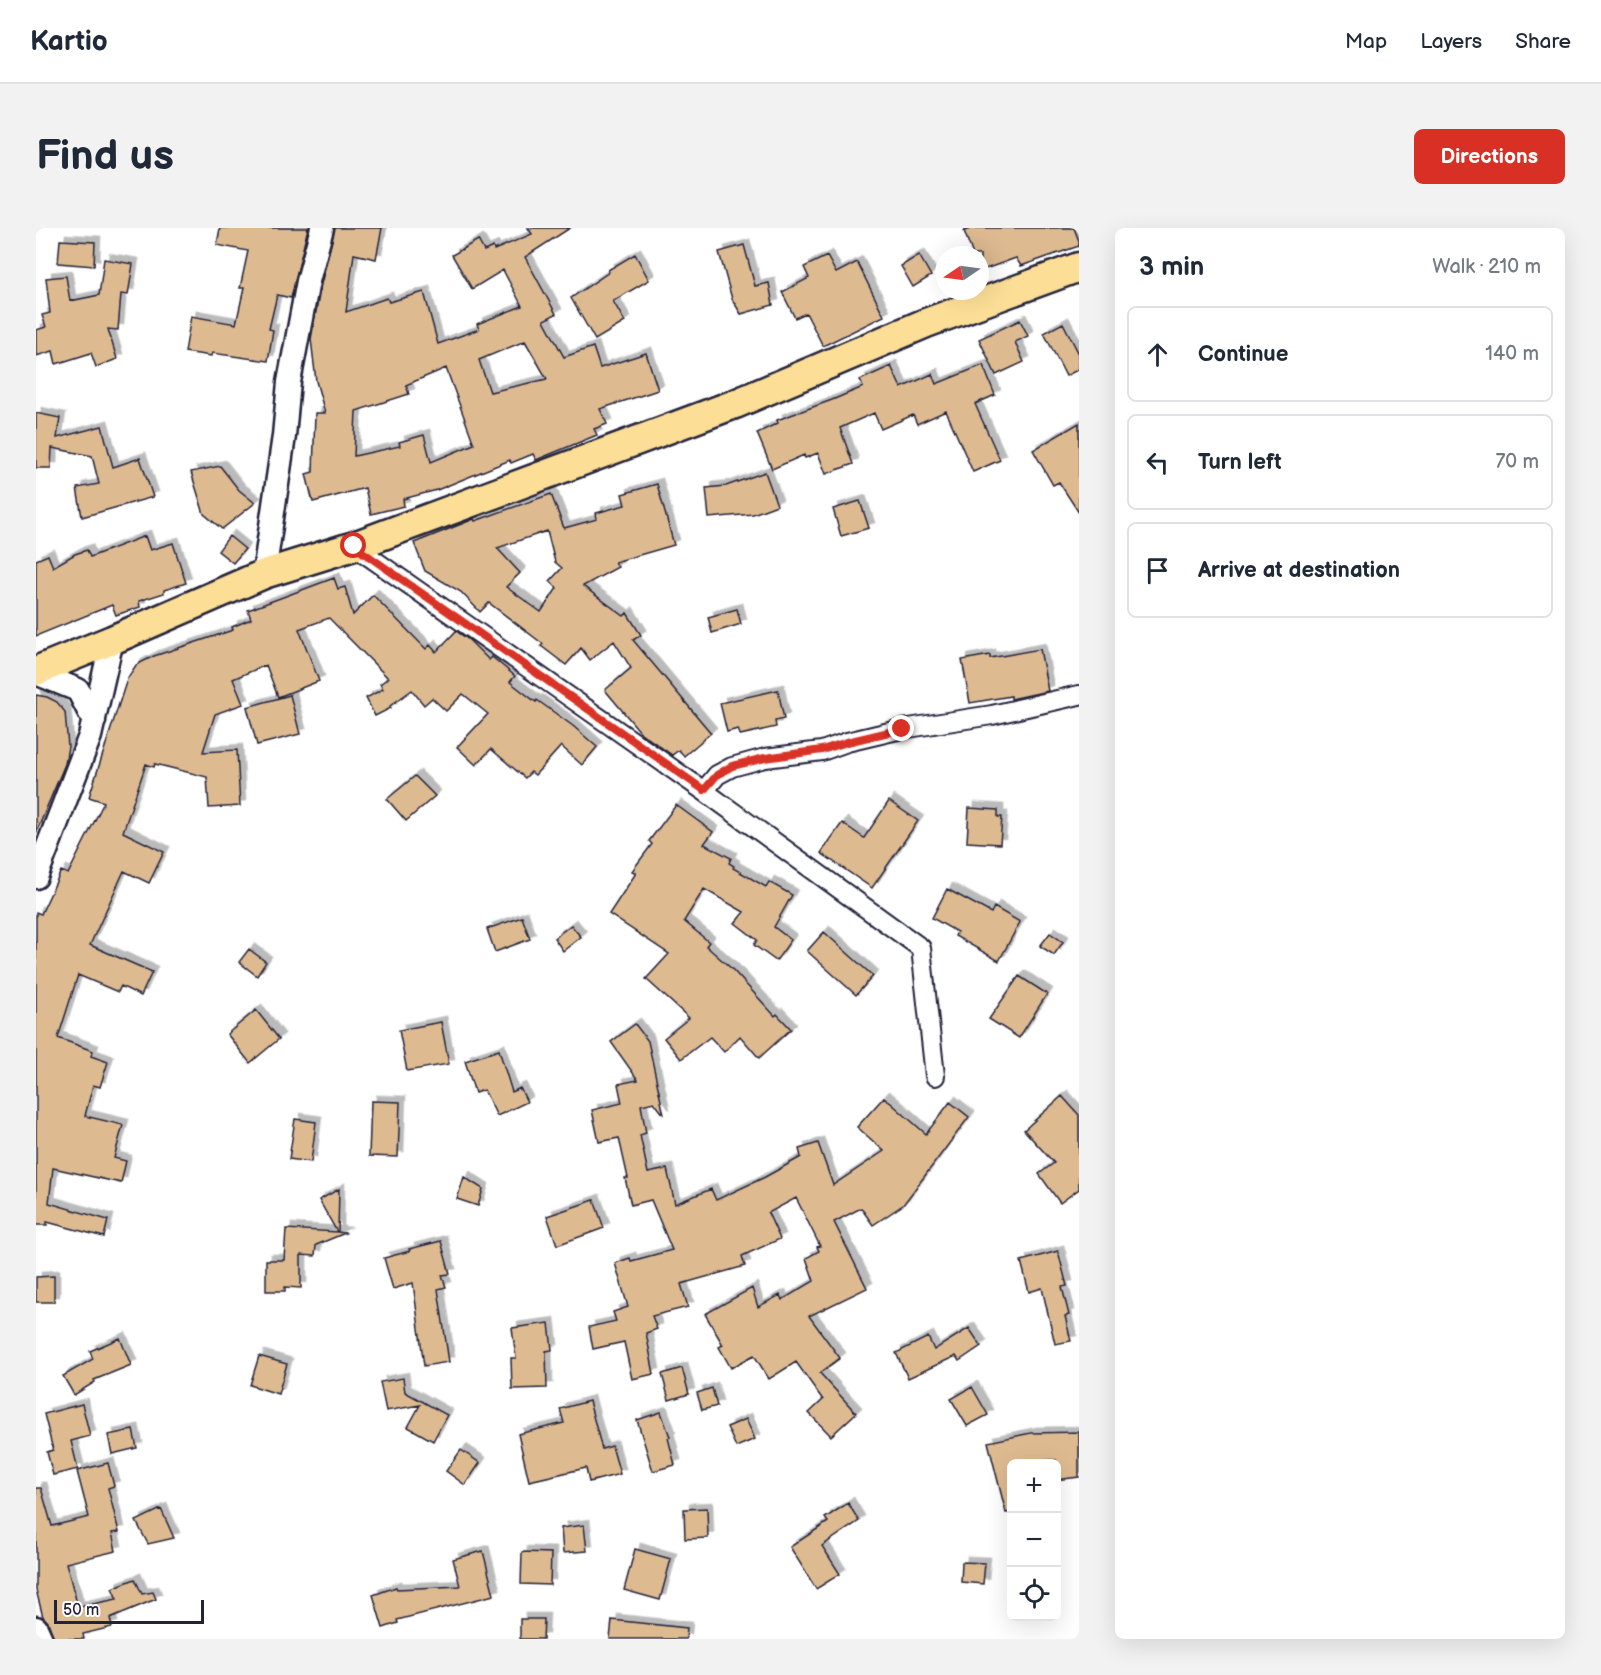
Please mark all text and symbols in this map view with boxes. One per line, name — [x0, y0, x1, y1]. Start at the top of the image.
text: Kartio — [30, 25, 108, 58]
text: Map — [1345, 29, 1387, 54]
text: Layers — [1420, 29, 1482, 54]
text: Share — [1515, 29, 1571, 54]
button: Directions — [1414, 129, 1565, 184]
text: Find us — [36, 131, 174, 182]
north arrow — [935, 246, 989, 300]
text: 3 min — [1139, 252, 1204, 283]
text: Walk · 210 m — [1432, 255, 1541, 279]
icon: ahead — [1141, 338, 1174, 371]
text: Continue — [1198, 341, 1288, 368]
text: 140 m — [1485, 342, 1539, 366]
icon: left — [1141, 446, 1174, 479]
text: Turn left — [1198, 449, 1282, 476]
text: 70 m — [1495, 450, 1539, 474]
route start — [340, 532, 366, 558]
icon: arrive — [1141, 554, 1174, 587]
text: Arrive at destination — [1198, 557, 1400, 584]
route end — [888, 715, 914, 741]
map controls — [1007, 1459, 1061, 1621]
button: + — [1007, 1459, 1061, 1513]
button: − — [1007, 1513, 1061, 1567]
button: locate — [1007, 1567, 1061, 1621]
scale bar — [54, 1597, 204, 1624]
text: 50 m — [63, 1601, 99, 1620]

